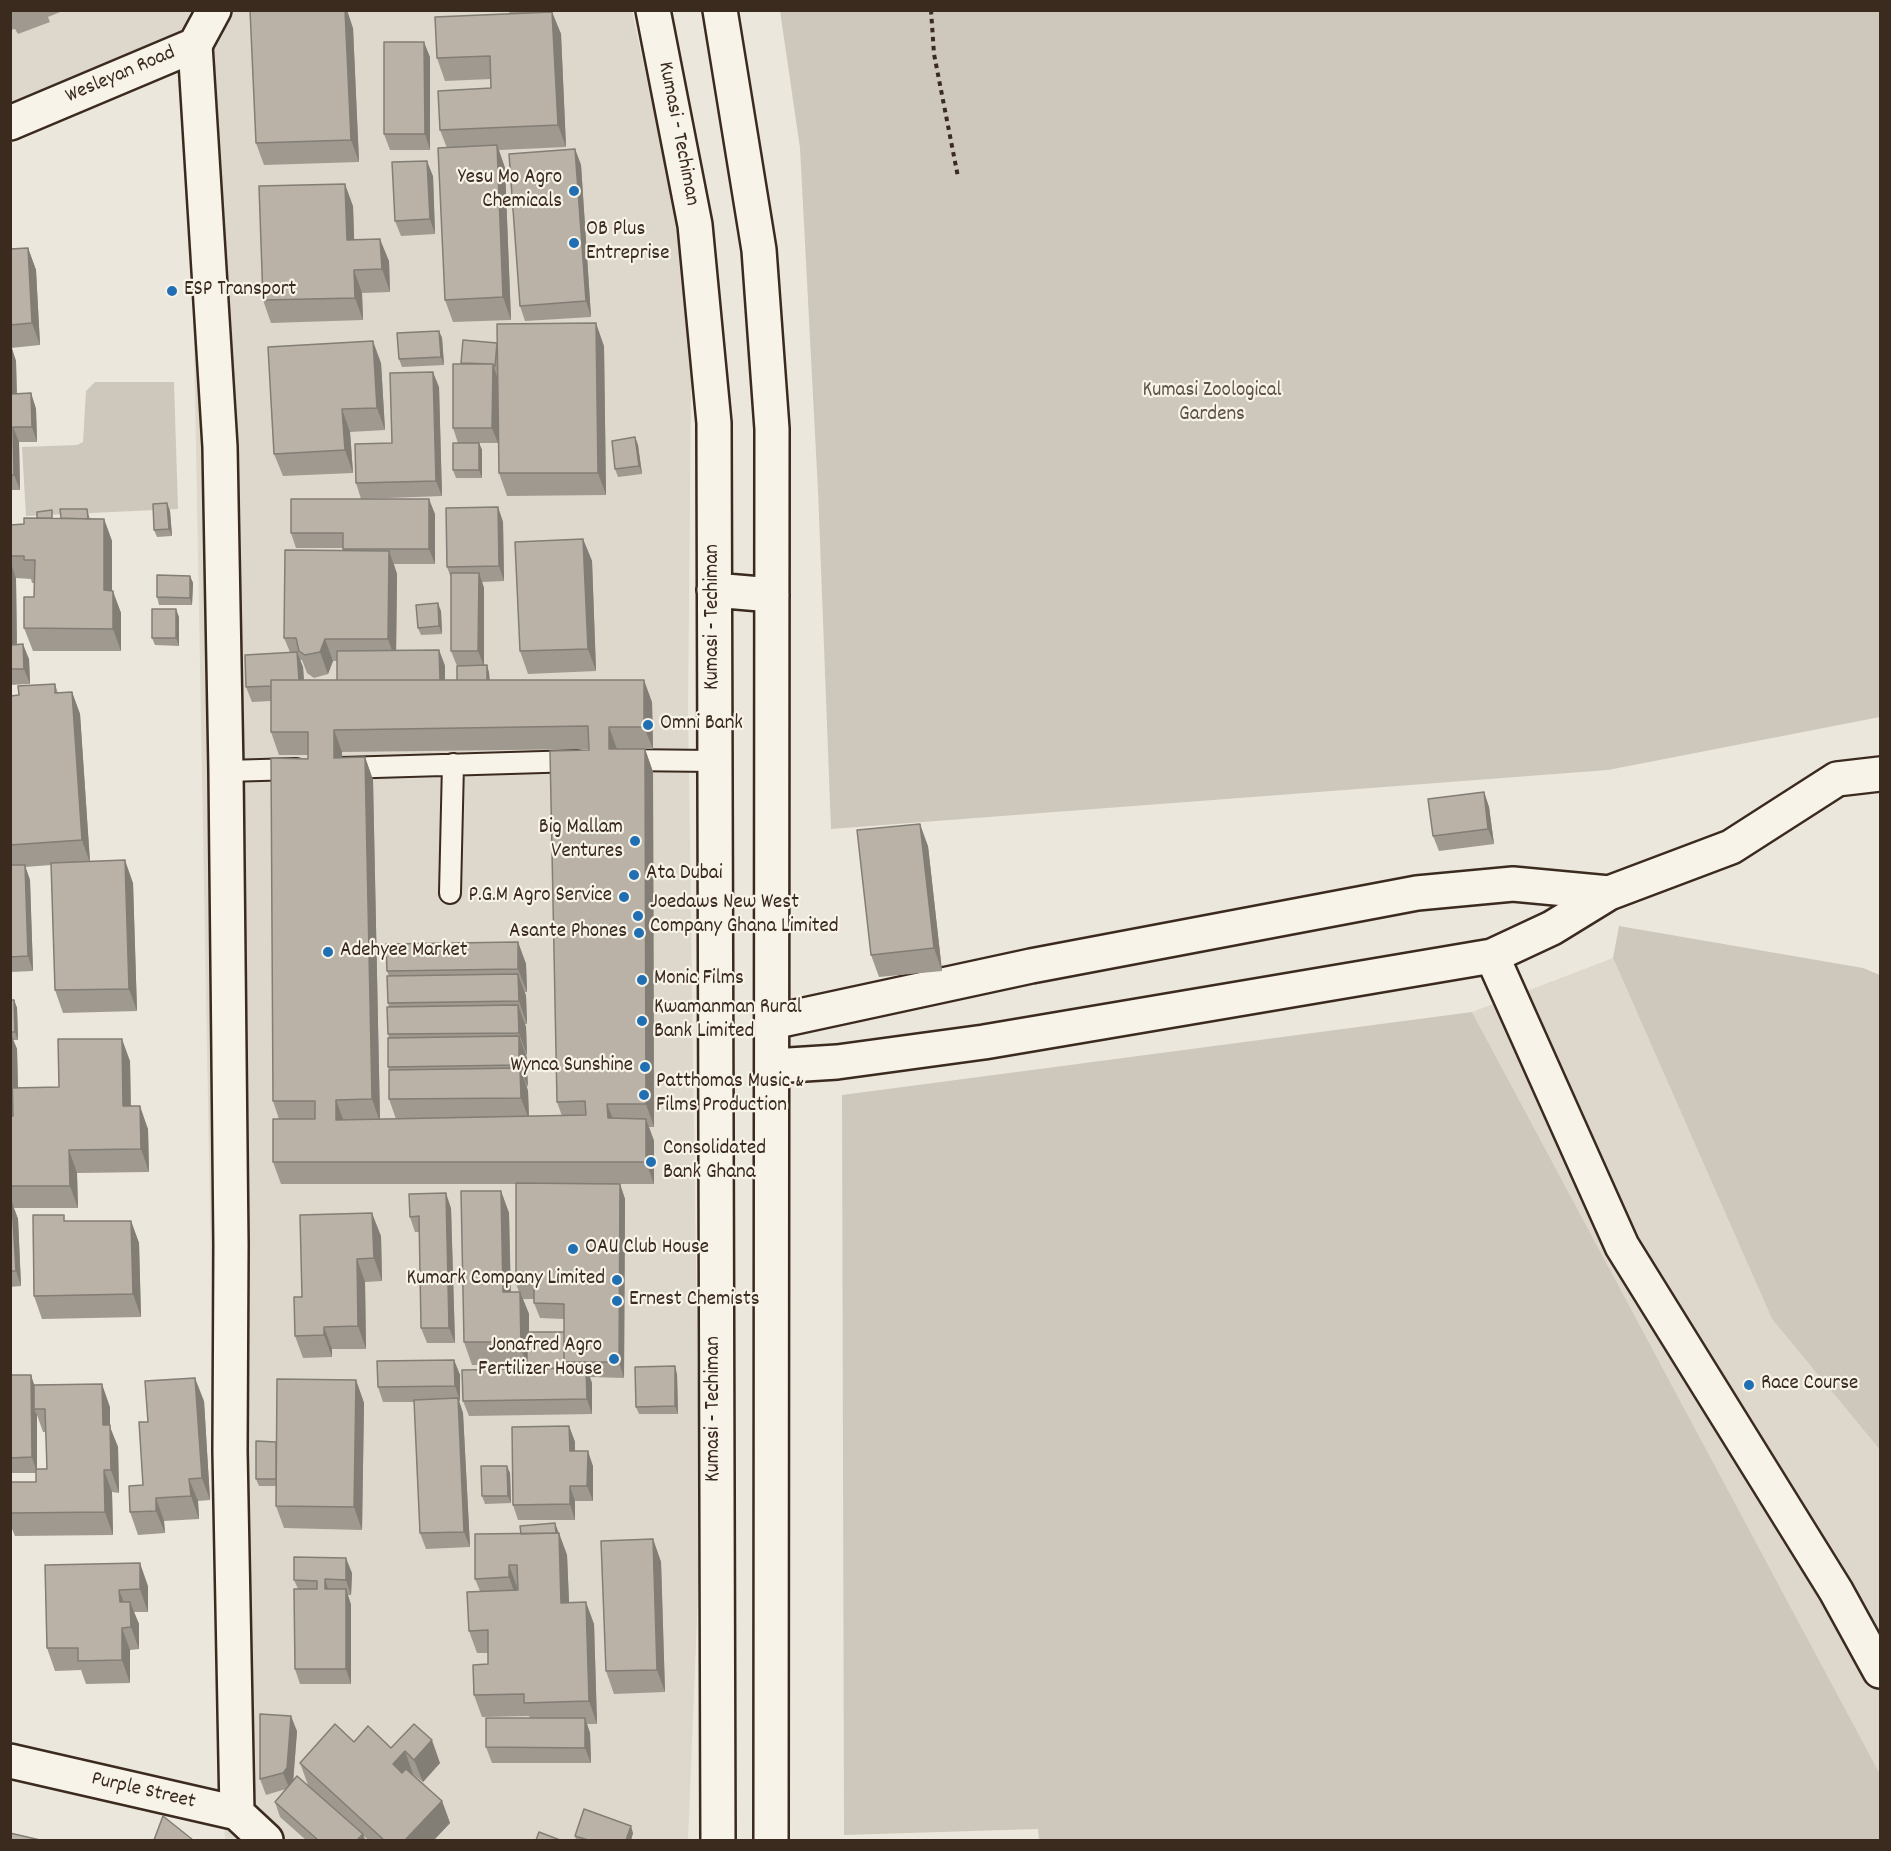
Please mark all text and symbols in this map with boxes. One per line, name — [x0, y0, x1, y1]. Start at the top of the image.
street label: Wesleyan Road — [62, 42, 180, 110]
street label: Kumasi - Techiman — [651, 60, 703, 208]
place label: Yesu Mo Agro Chemicals — [458, 166, 562, 216]
marker: Yesu Mo Agro Chemicals — [567, 184, 581, 198]
place label: OB Plus Entreprise — [586, 218, 669, 268]
marker: OB Plus Entreprise — [567, 236, 581, 250]
place label: ESP Transport — [184, 278, 296, 304]
marker: ESP Transport — [165, 284, 179, 298]
park label: Kumasi Zoological Gardens — [1142, 379, 1282, 429]
street label: Kumasi - Techiman — [701, 544, 727, 690]
place label: Omni Bank — [660, 712, 743, 738]
marker: Omni Bank — [641, 718, 655, 732]
place label: Big Mallam Ventures — [539, 816, 623, 866]
marker: Big Mallam Ventures — [628, 834, 642, 848]
place label: Ata Dubai — [646, 862, 723, 888]
marker: Ata Dubai — [627, 868, 641, 882]
place label: P.G.M Agro Service — [469, 884, 612, 910]
marker: P.G.M Agro Service — [617, 890, 631, 904]
place label: Joedaws New West Company Ghana Limited — [650, 891, 839, 941]
marker: Joedaws New West Company Ghana Limited — [631, 909, 645, 923]
place label: Asante Phones — [509, 920, 627, 946]
marker: Asante Phones — [632, 926, 646, 940]
place label: Adehyee Market — [340, 939, 468, 965]
marker: Adehyee Market — [321, 945, 335, 959]
place label: Monic Films — [654, 967, 744, 993]
marker: Monic Films — [635, 973, 649, 987]
place label: Kwamanman Rural Bank Limited — [654, 996, 802, 1046]
marker: Kwamanman Rural Bank Limited — [635, 1014, 649, 1028]
place label: Wynca Sunshine — [510, 1054, 633, 1080]
marker: Wynca Sunshine — [638, 1060, 652, 1074]
place label: Patthomas Music & Films Production — [656, 1070, 804, 1120]
marker: Patthomas Music & Films Production — [637, 1088, 651, 1102]
place label: Consolidated Bank Ghana — [663, 1137, 766, 1187]
marker: Consolidated Bank Ghana — [644, 1155, 658, 1169]
place label: OAU Club House — [585, 1236, 709, 1262]
marker: OAU Club House — [566, 1242, 580, 1256]
place label: Kumark Company Limited — [407, 1267, 605, 1293]
marker: Kumark Company Limited — [610, 1273, 624, 1287]
place label: Ernest Chemists — [629, 1288, 760, 1314]
marker: Ernest Chemists — [610, 1294, 624, 1308]
place label: Jonafred Agro Fertilizer House — [478, 1334, 602, 1384]
street label: Kumasi - Techiman — [702, 1336, 728, 1482]
marker: Jonafred Agro Fertilizer House — [607, 1352, 621, 1366]
place label: Race Course — [1761, 1372, 1858, 1398]
marker: Race Course — [1742, 1378, 1756, 1392]
street label: Purple Street — [88, 1768, 198, 1816]

